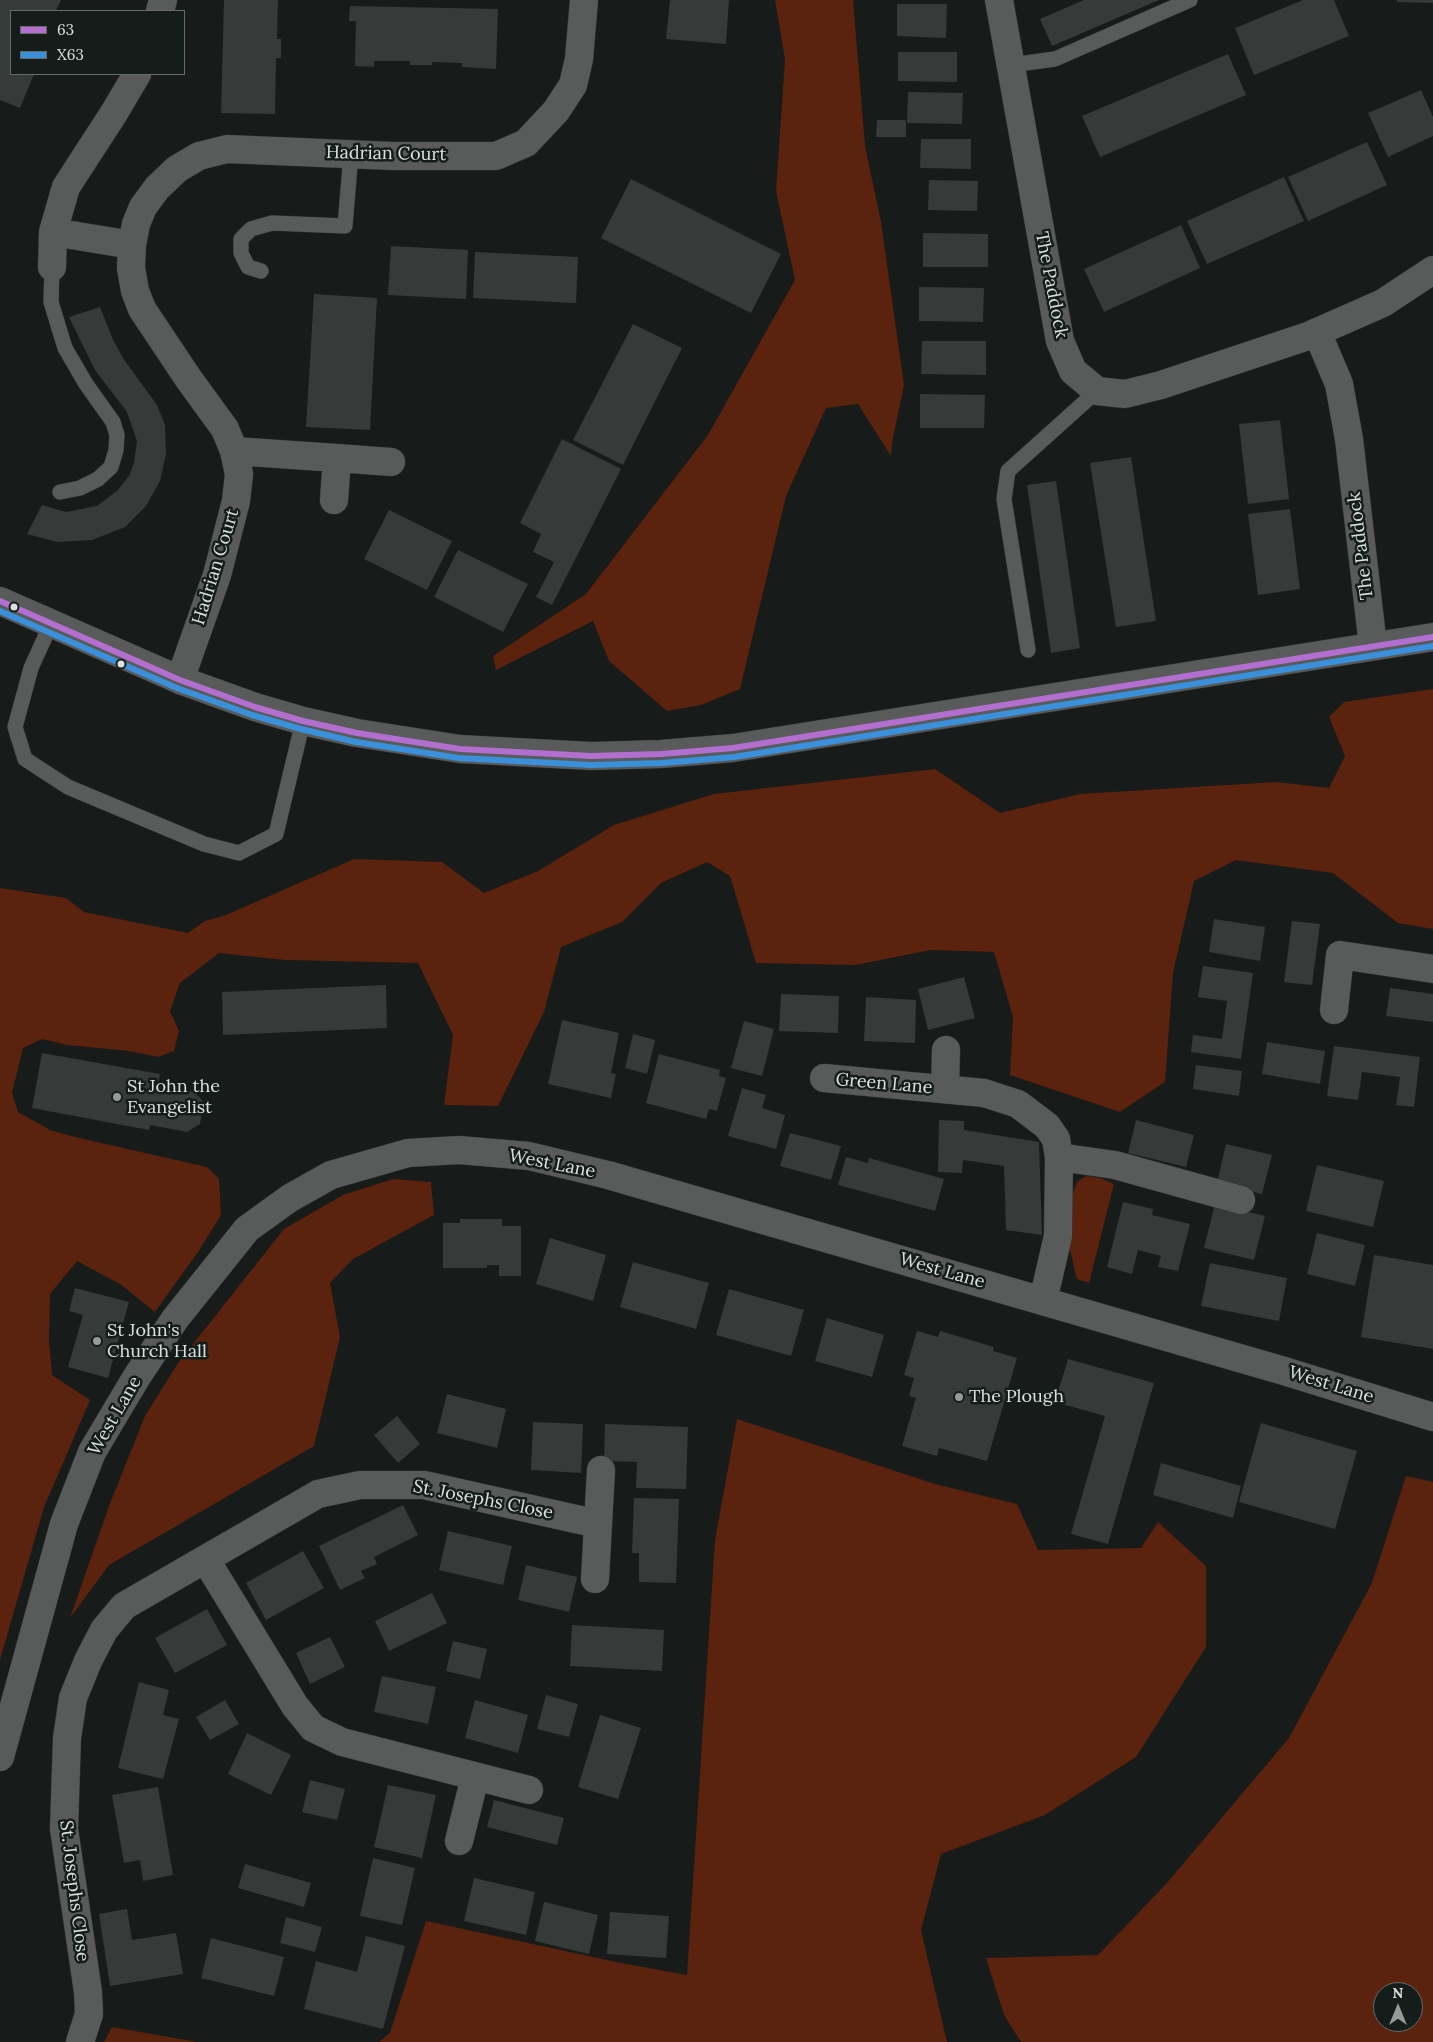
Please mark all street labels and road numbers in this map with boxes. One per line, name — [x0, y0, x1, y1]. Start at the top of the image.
street label: Hadrian Court — [326, 142, 446, 166]
street label: The Paddock — [1030, 230, 1072, 340]
street label: The Paddock — [1344, 491, 1378, 601]
street label: Hadrian Court — [188, 506, 244, 628]
street label: Green Lane — [835, 1069, 933, 1099]
street label: West Lane — [507, 1145, 597, 1183]
street label: West Lane — [897, 1249, 987, 1293]
street label: West Lane — [1286, 1362, 1376, 1408]
street label: West Lane — [84, 1373, 146, 1459]
street label: St. Josephs Close — [411, 1476, 555, 1524]
street label: St. Josephs Close — [55, 1819, 93, 1963]

